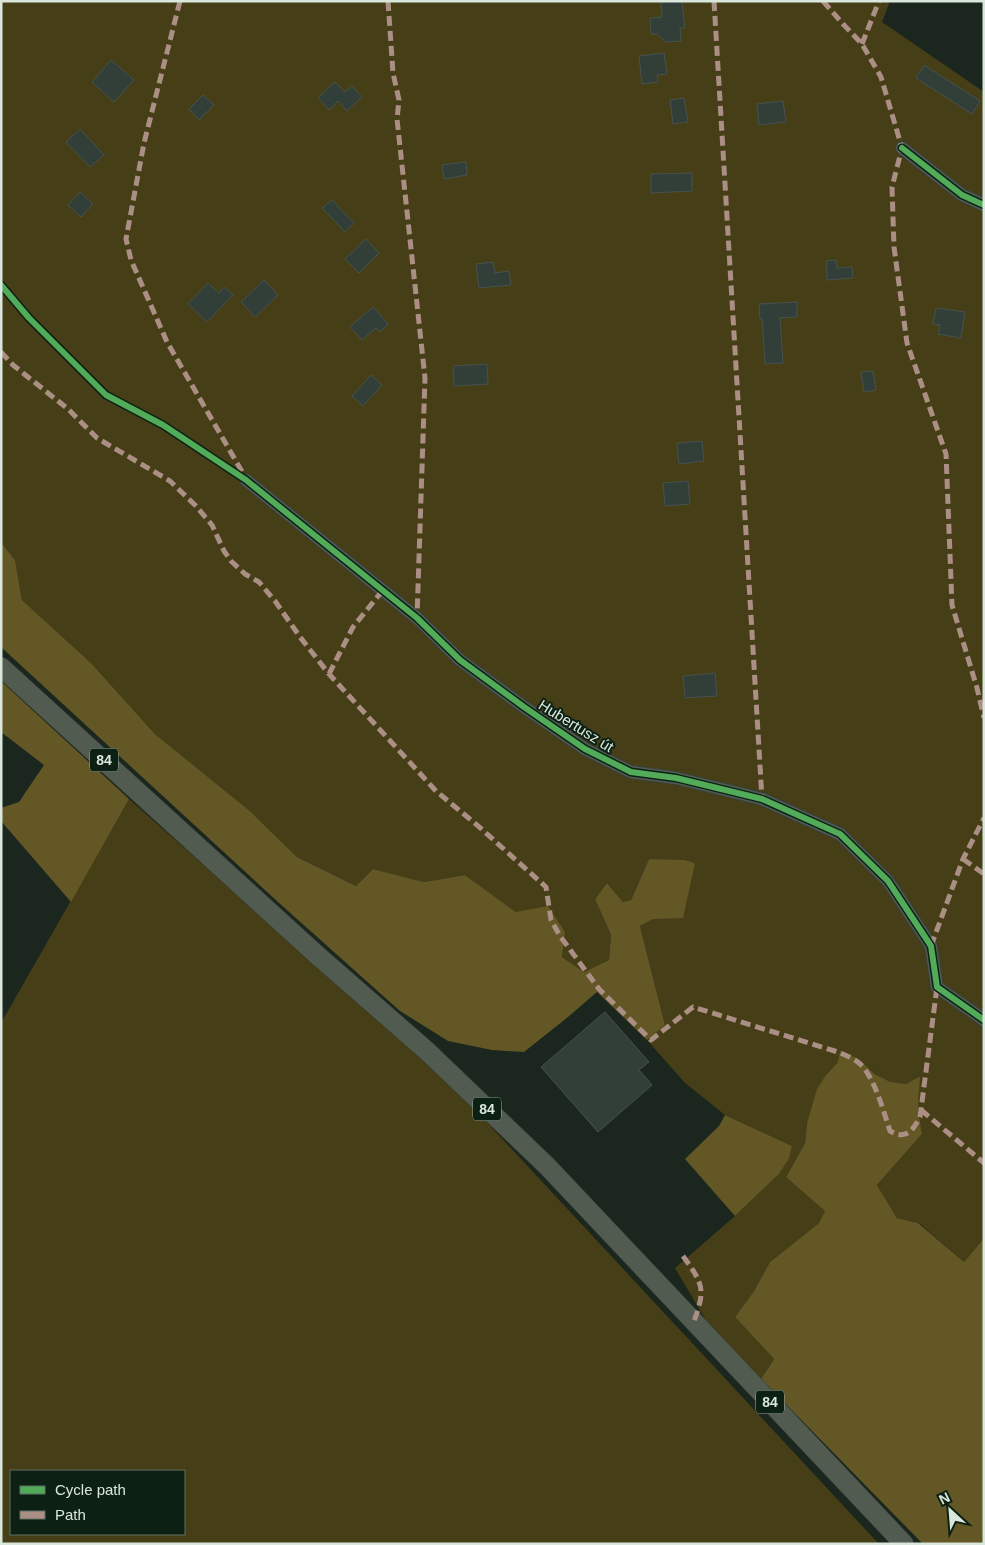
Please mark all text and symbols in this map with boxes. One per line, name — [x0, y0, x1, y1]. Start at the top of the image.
street label: Hubertusz út — [536, 696, 618, 756]
road number: 84 — [90, 748, 118, 772]
road number: 84 — [473, 1098, 501, 1120]
road number: 84 — [756, 1390, 784, 1414]
legend — [10, 1470, 185, 1535]
text: Cycle path — [55, 1481, 126, 1498]
north arrow — [925, 1485, 975, 1535]
text: N — [936, 1489, 952, 1508]
text: Path — [55, 1506, 86, 1523]

